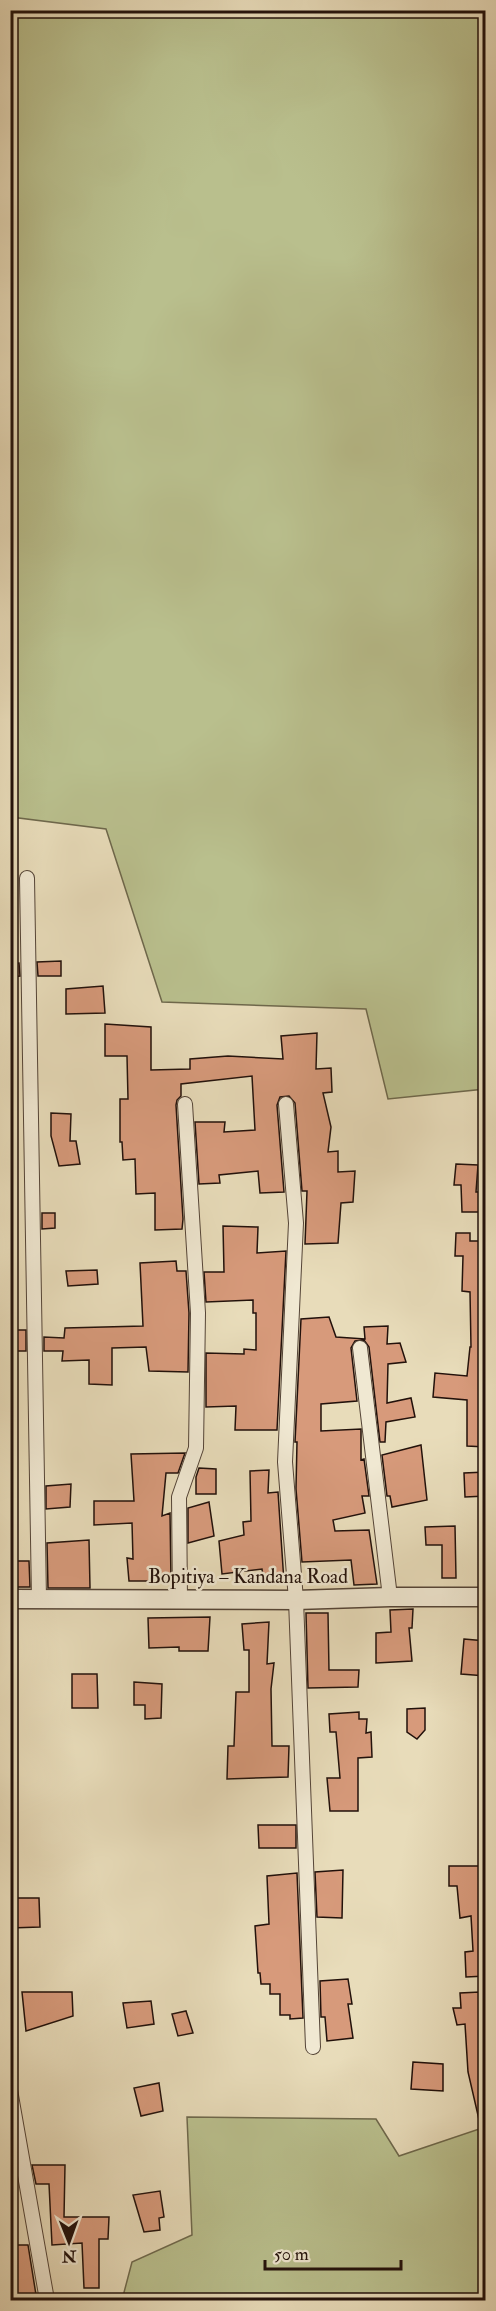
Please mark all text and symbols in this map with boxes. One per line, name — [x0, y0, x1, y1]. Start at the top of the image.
street label: Bopitiya – Kandana Road — [148, 1564, 348, 1590]
north arrow — [39, 2212, 99, 2272]
scale bar — [265, 2233, 402, 2271]
text: 50 m — [274, 2243, 309, 2266]
text: N — [61, 2246, 78, 2266]

